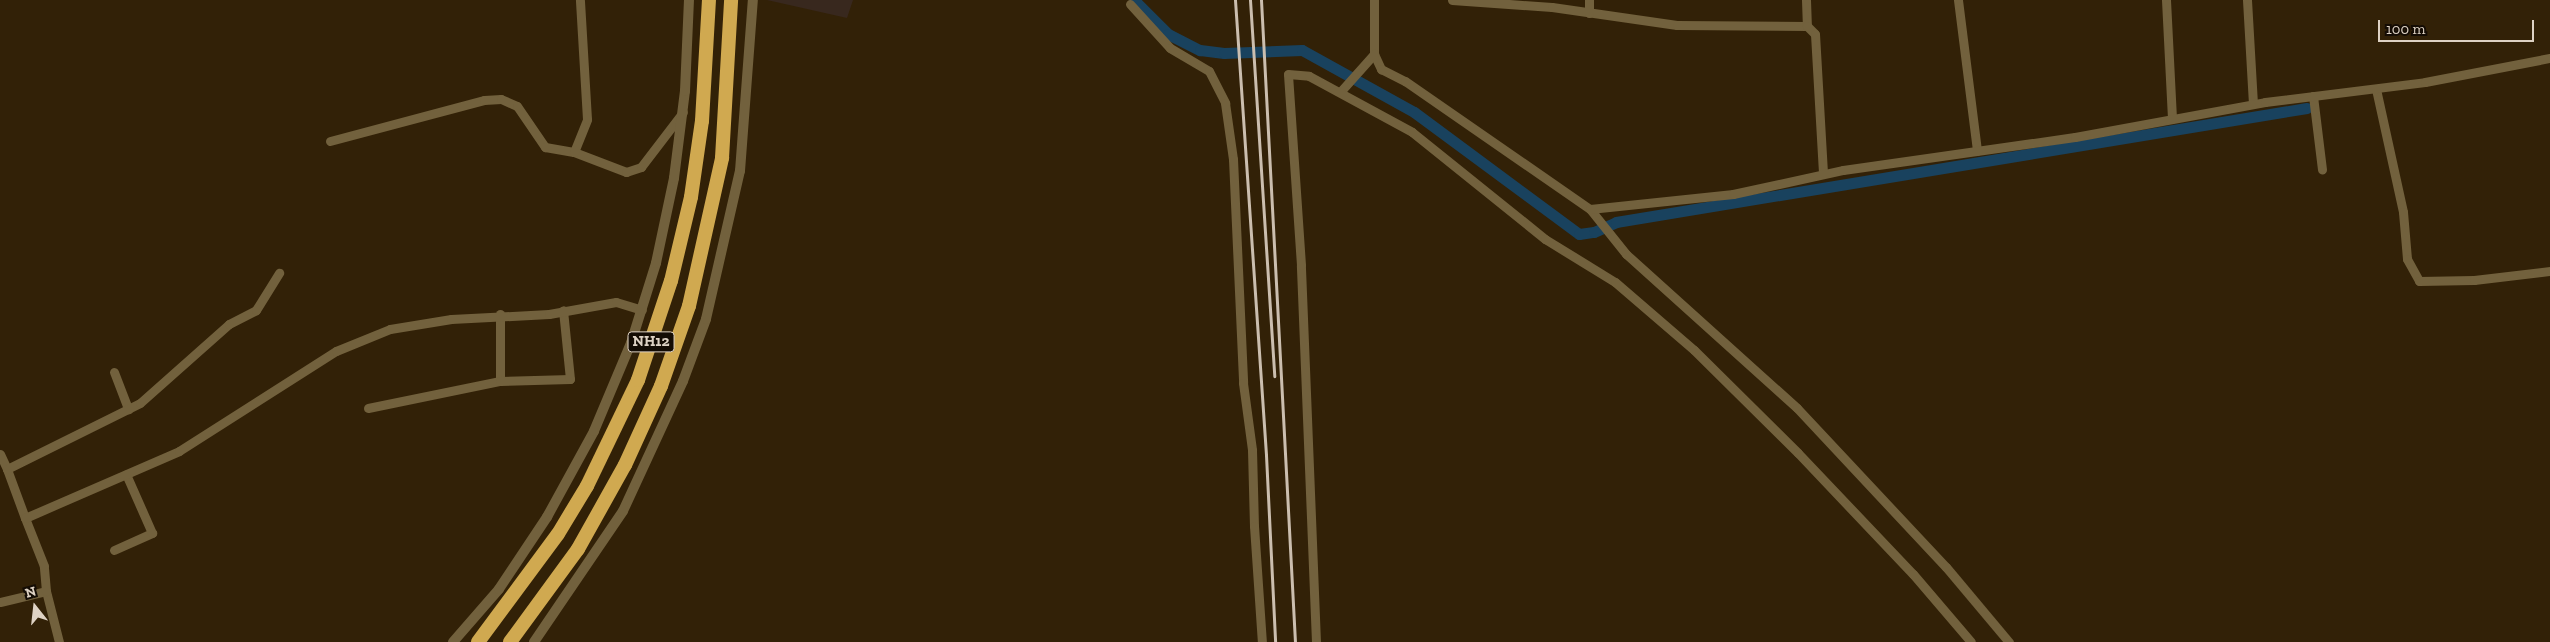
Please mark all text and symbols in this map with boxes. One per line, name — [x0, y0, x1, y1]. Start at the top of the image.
scale bar — [2380, 10, 2536, 42]
text: 100 m — [2386, 20, 2425, 38]
road number: NH12 — [627, 330, 675, 354]
north arrow — [10, 582, 60, 632]
text: N — [23, 582, 38, 602]

